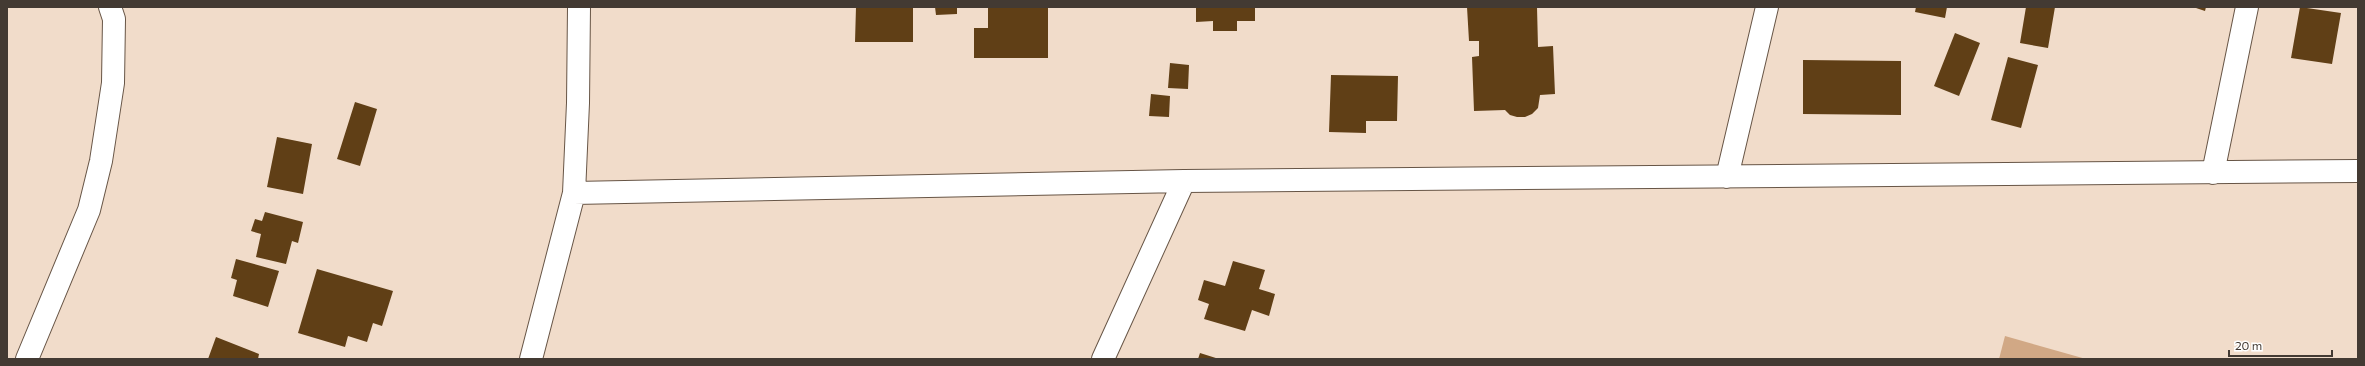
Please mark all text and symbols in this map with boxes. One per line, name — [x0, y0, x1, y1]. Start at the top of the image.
scale bar — [2229, 332, 2332, 358]
text: 20 m — [2235, 338, 2262, 352]

